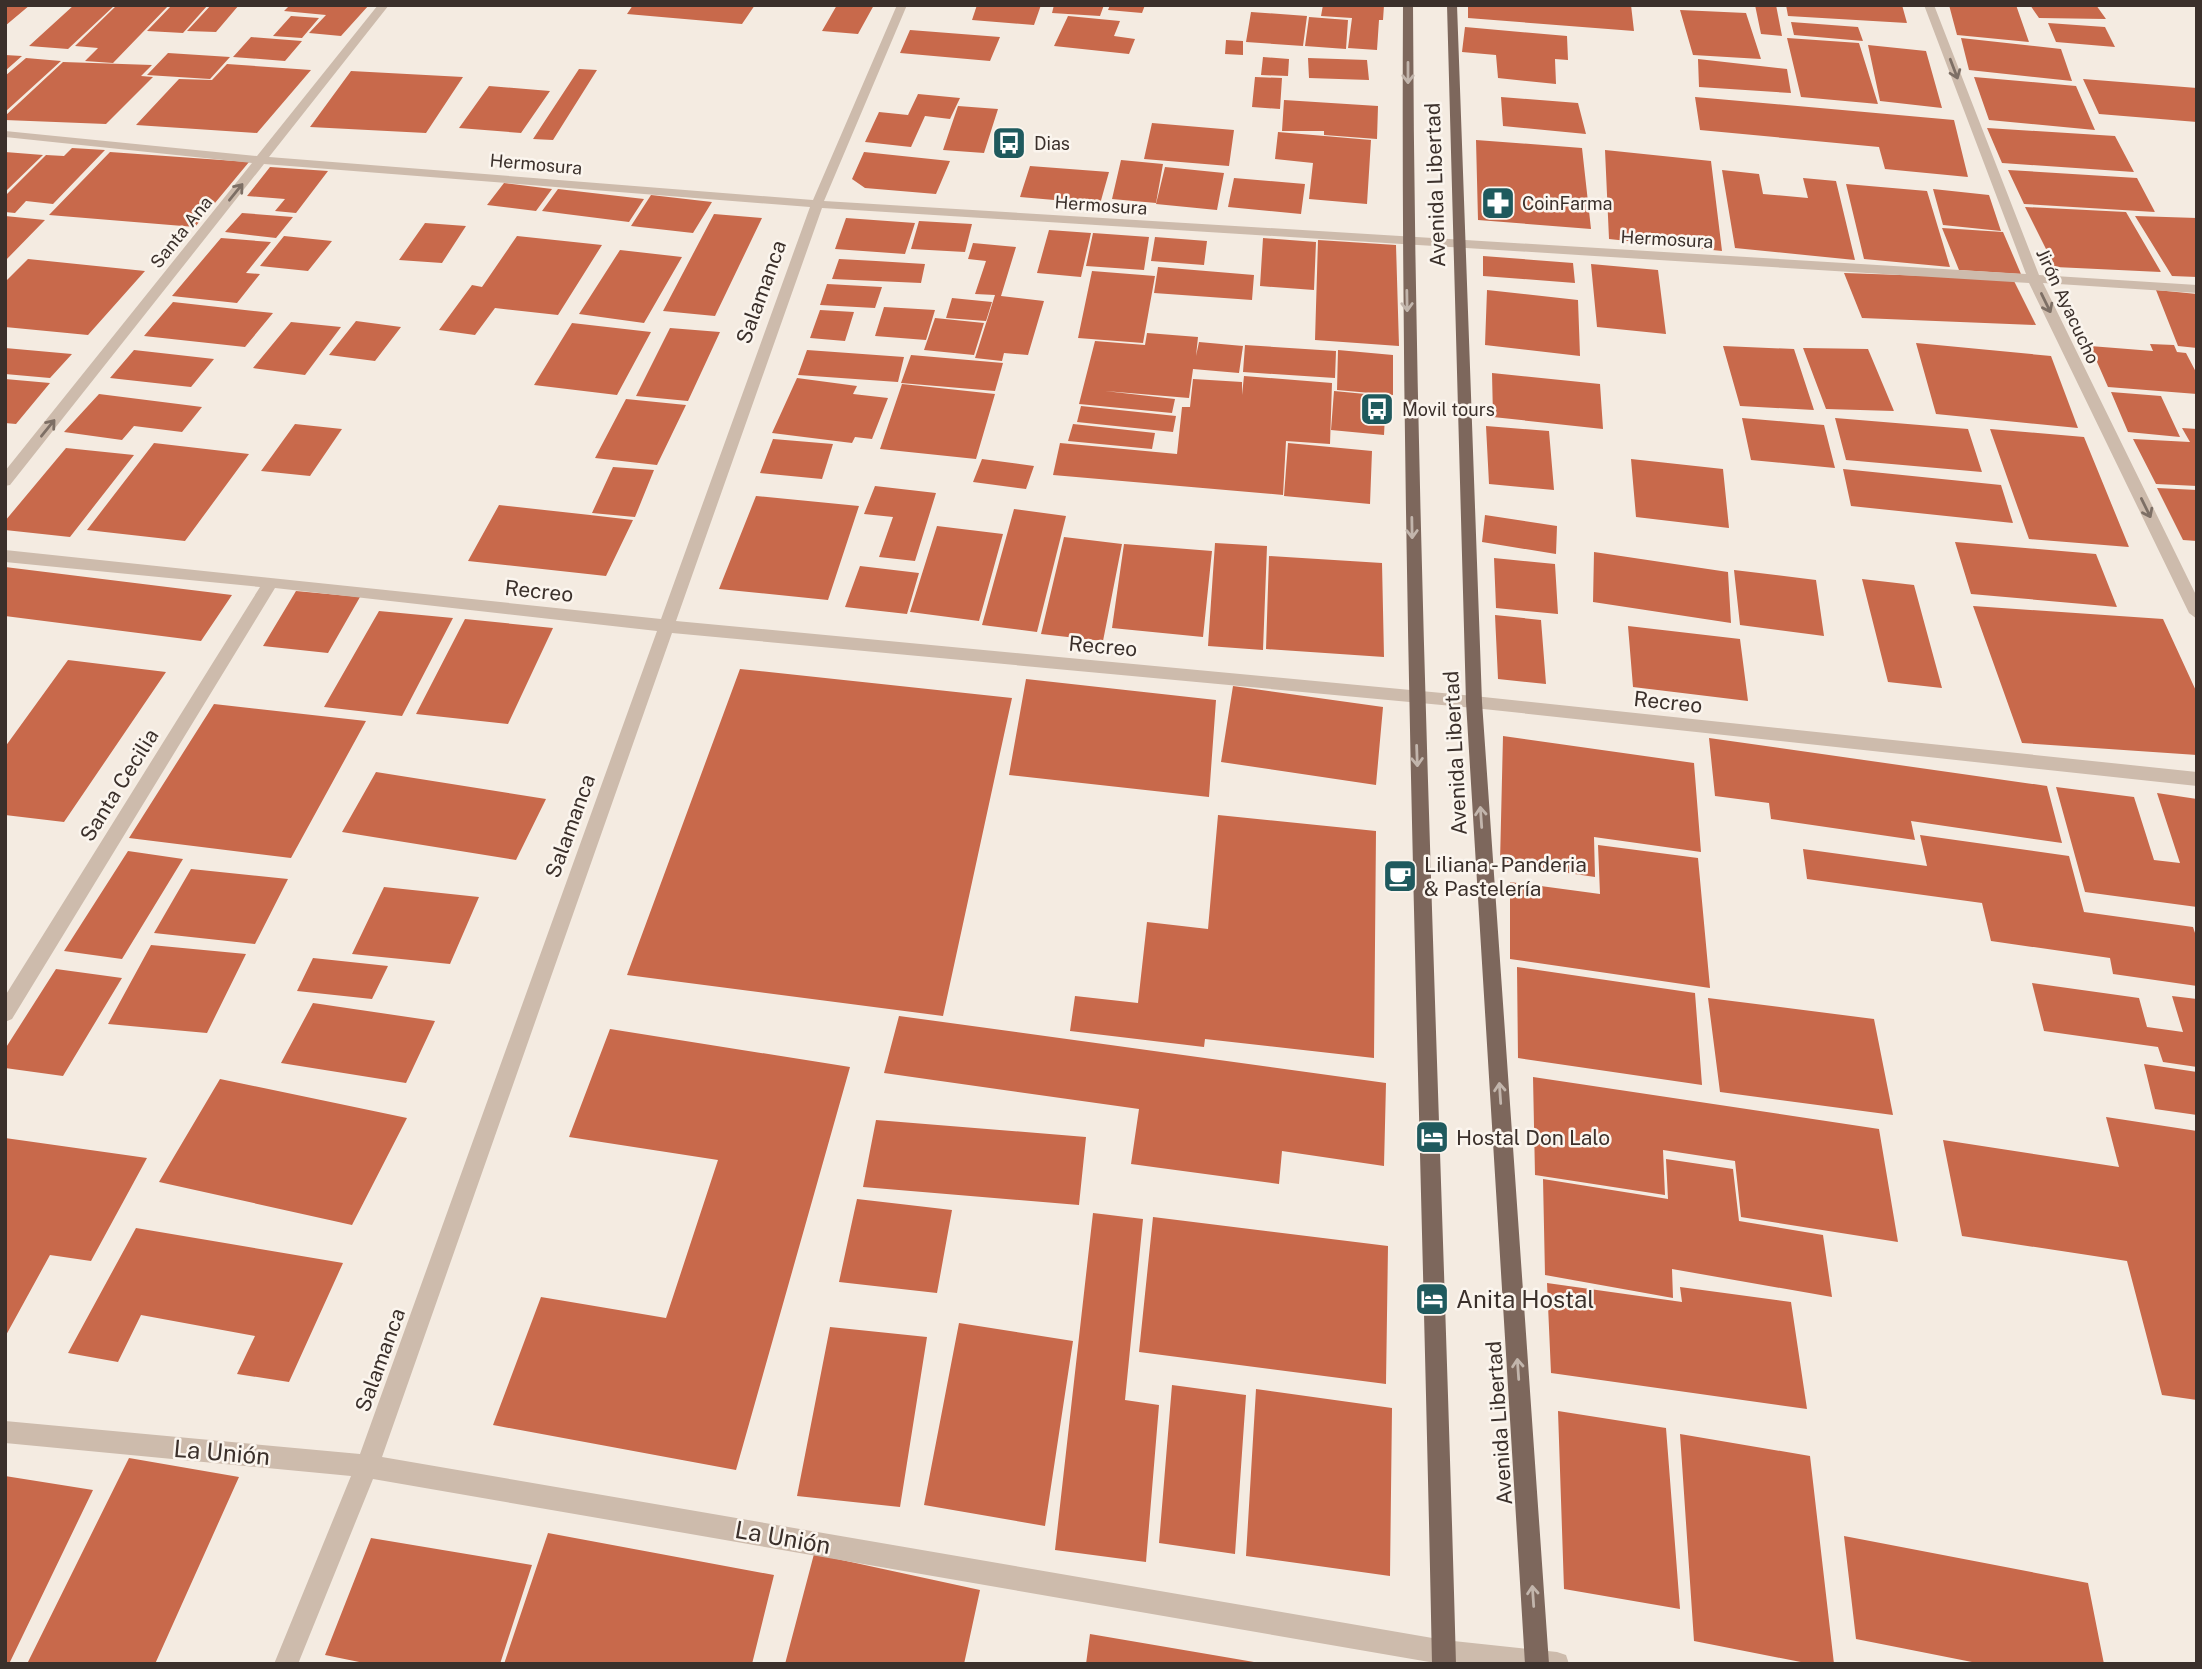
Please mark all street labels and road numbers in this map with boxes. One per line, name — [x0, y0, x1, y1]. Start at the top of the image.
street label: Avenida Libertad — [1420, 102, 1450, 268]
street label: Hermosura — [489, 149, 583, 179]
street label: Hermosura — [1054, 191, 1148, 219]
street label: Santa Ana — [146, 192, 216, 272]
street label: Hermosura — [1620, 226, 1714, 252]
street label: Salamanca — [731, 237, 791, 347]
street label: Jirón Ayacucho — [2032, 245, 2104, 367]
street label: Recreo — [503, 575, 575, 607]
street label: Recreo — [1068, 631, 1138, 661]
street label: Avenida Libertad — [1438, 670, 1472, 836]
street label: Recreo — [1632, 686, 1704, 718]
street label: Santa Cecilia — [74, 724, 164, 846]
street label: Salamanca — [540, 771, 600, 881]
street label: Salamanca — [350, 1305, 410, 1415]
street label: Avenida Libertad — [1481, 1340, 1517, 1506]
street label: La Unión — [173, 1434, 271, 1470]
street label: La Unión — [733, 1515, 833, 1559]

